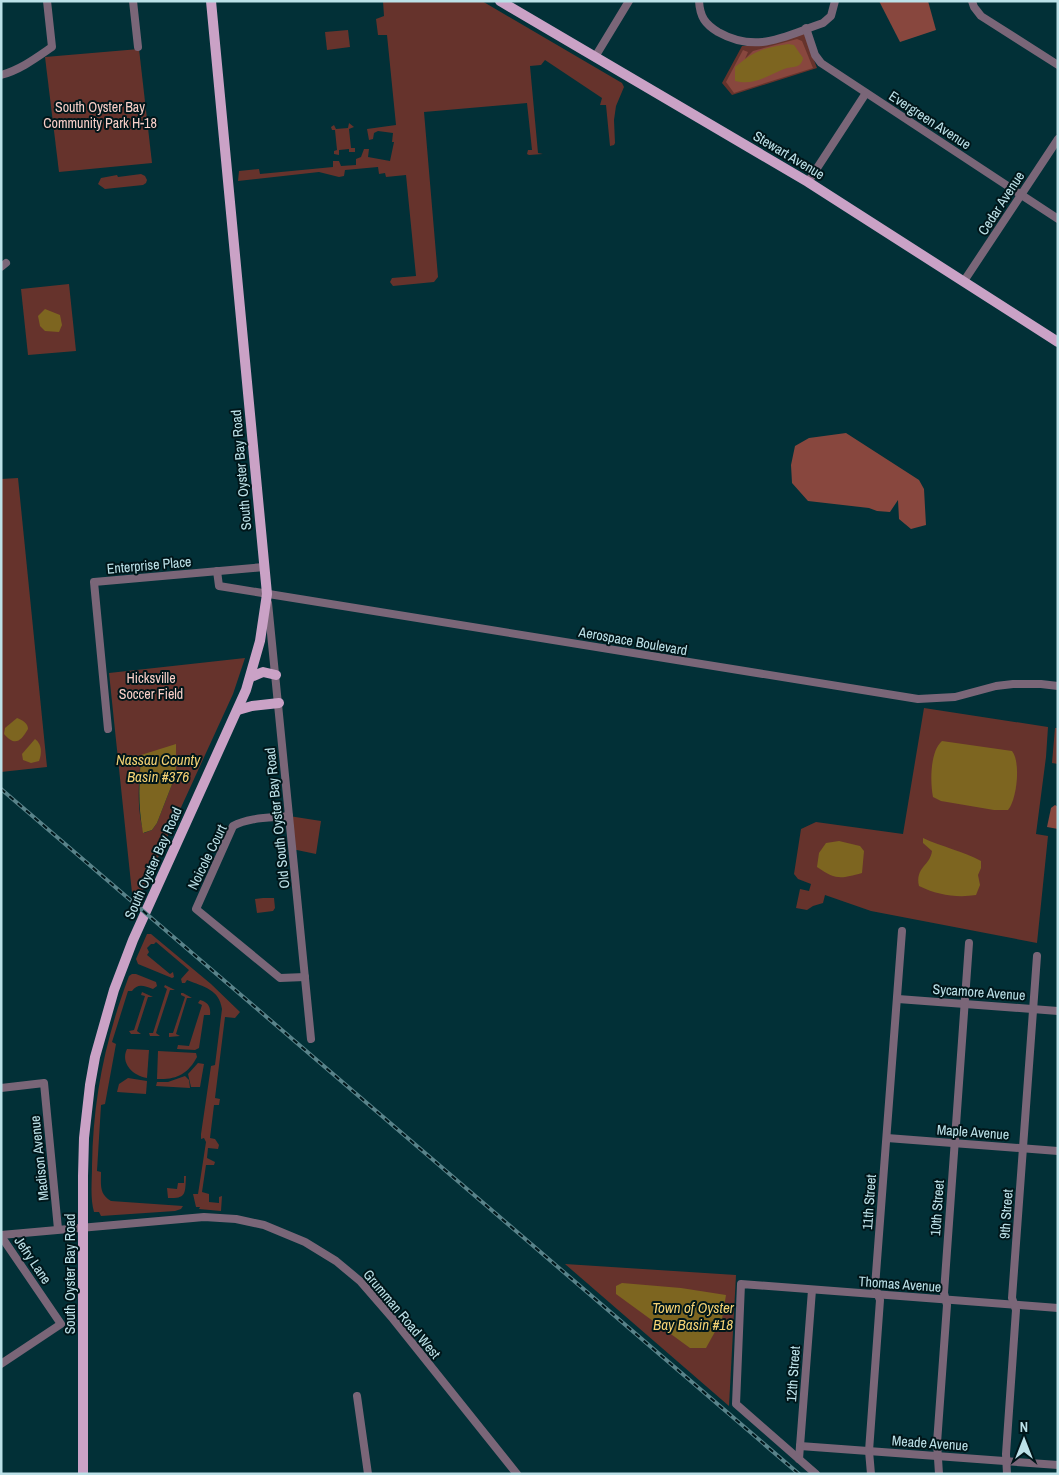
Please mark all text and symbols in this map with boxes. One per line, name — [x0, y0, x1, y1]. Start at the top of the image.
street label: Evergreen Avenue — [886, 87, 974, 153]
park label: South Oyster Bay Community Park H-18 — [43, 98, 157, 132]
street label: Stewart Avenue — [750, 127, 828, 183]
street label: Cedar Avenue — [974, 168, 1028, 238]
street label: South Oyster Bay Road — [227, 409, 255, 531]
street label: Enterprise Place — [106, 552, 192, 578]
street label: Aerospace Boulevard — [576, 622, 689, 659]
park label: Hicksville Soccer Field — [119, 669, 183, 703]
street label: Old South Oyster Bay Road — [261, 747, 293, 889]
water label: Nassau County Basin #376 — [116, 749, 201, 787]
street label: South Oyster Bay Road — [120, 804, 186, 922]
street label: Noicole Court — [184, 822, 230, 892]
street label: Sycamore Avenue — [932, 980, 1026, 1004]
street label: Madison Avenue — [26, 1115, 52, 1201]
street label: Maple Avenue — [936, 1120, 1010, 1144]
street label: 11th Street — [858, 1174, 880, 1230]
street label: 10th Street — [926, 1179, 948, 1237]
street label: 9th Street — [995, 1189, 1017, 1239]
street label: South Oyster Bay Road — [61, 1214, 79, 1334]
street label: Jefry Lane — [11, 1233, 55, 1287]
street label: Grumman Road West — [359, 1266, 445, 1362]
street label: Thomas Avenue — [858, 1272, 942, 1296]
water label: Town of Oyster Bay Basin #18 — [652, 1297, 735, 1335]
street label: 12th Street — [782, 1345, 804, 1403]
north arrow — [999, 1415, 1049, 1465]
text: N — [1020, 1418, 1028, 1436]
street label: Meade Avenue — [891, 1431, 969, 1455]

